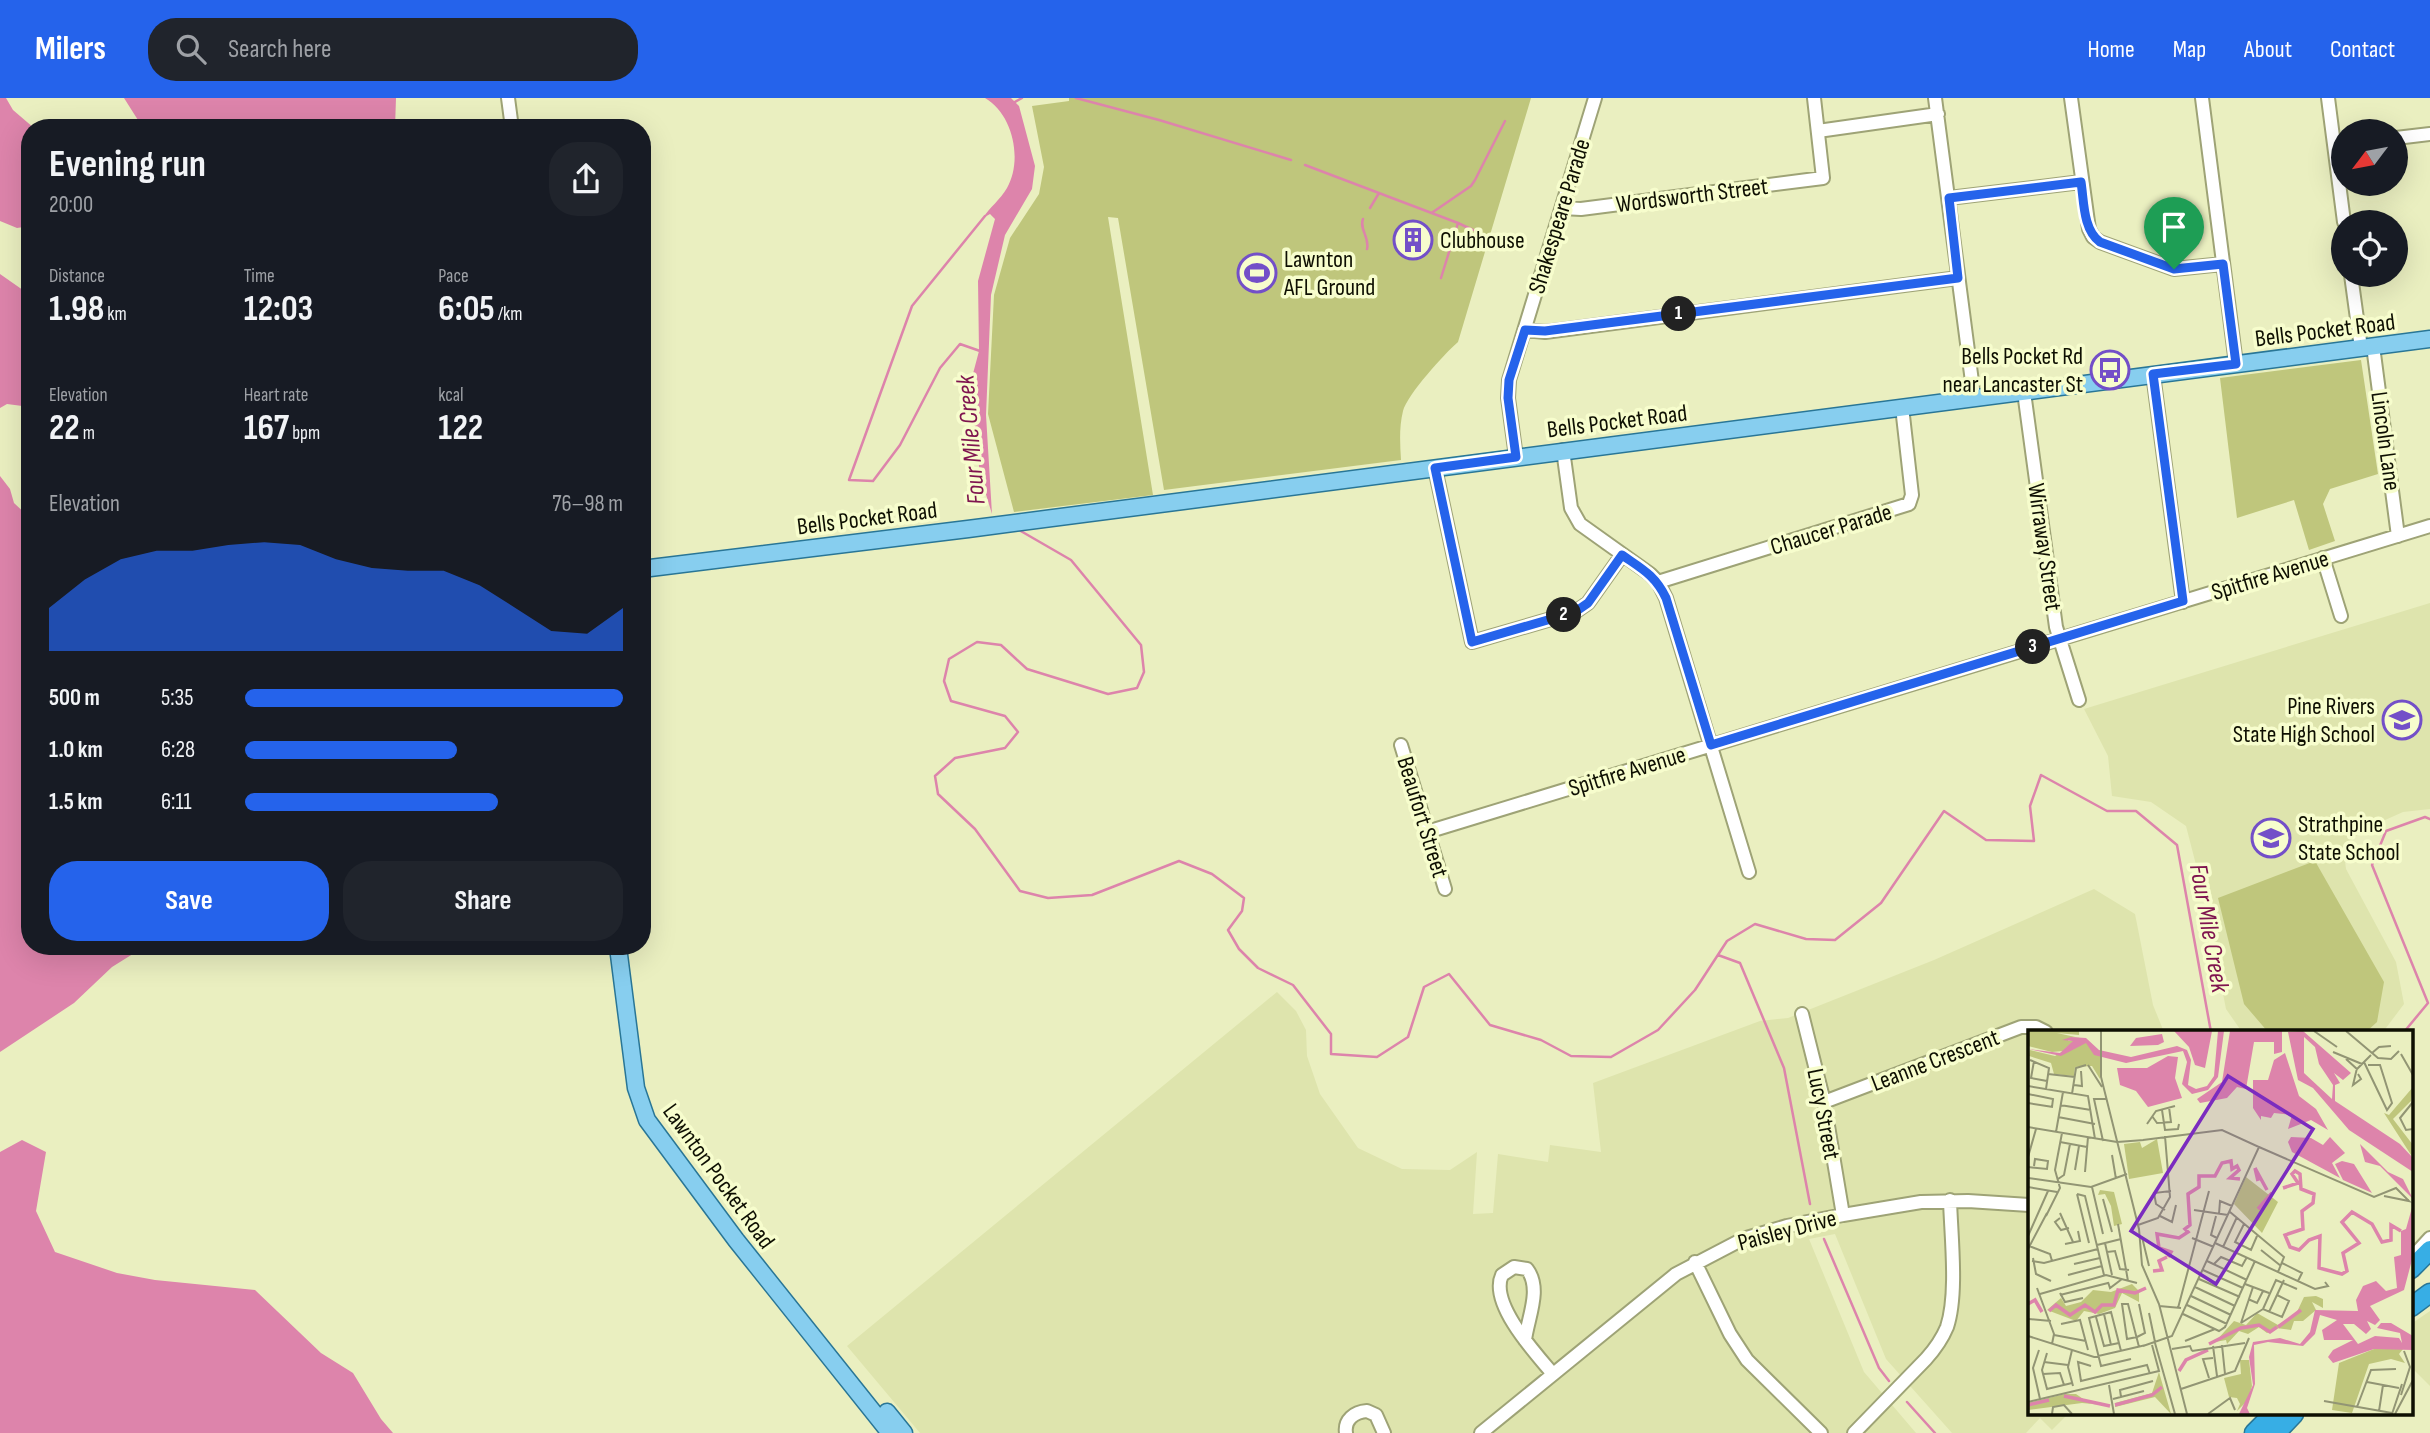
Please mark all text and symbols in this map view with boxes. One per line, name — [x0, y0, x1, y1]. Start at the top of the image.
search box — [148, 18, 638, 81]
text: Milers — [35, 29, 106, 69]
icon: search — [172, 30, 210, 68]
text: Search here — [228, 34, 331, 65]
text: Home — [2087, 35, 2135, 64]
text: Map — [2173, 35, 2206, 64]
text: About — [2244, 35, 2292, 64]
text: Contact — [2330, 35, 2395, 64]
north arrow — [2331, 119, 2408, 196]
map controls — [2331, 119, 2408, 287]
street label: Shakespeare Parade — [1522, 135, 1597, 297]
text: Evening run — [49, 142, 206, 187]
button: share — [549, 142, 623, 216]
street label: Wordsworth Street — [1614, 172, 1770, 219]
text: 20:00 — [49, 191, 93, 219]
pin — [2144, 197, 2204, 269]
icon: arrive — [2155, 208, 2193, 246]
button: locate — [2331, 210, 2408, 287]
building icon: Clubhouse — [1392, 219, 1434, 261]
place label: Clubhouse — [1440, 226, 1525, 255]
place label: Lawnton AFL Ground — [1283, 245, 1375, 302]
sports icon: Lawnton AFL Ground — [1236, 252, 1278, 294]
text: Distance — [49, 265, 105, 288]
text: Time — [244, 265, 275, 288]
text: Pace — [438, 265, 469, 288]
text: 1.98 — [49, 288, 104, 331]
text: 12:03 — [244, 288, 313, 331]
text: 6:05 — [438, 288, 495, 331]
pin: 1 — [1662, 296, 1696, 332]
text: 1 — [1675, 302, 1682, 325]
text: km — [104, 303, 127, 326]
text: /km — [495, 303, 522, 326]
street label: Bells Pocket Road — [2253, 308, 2397, 353]
place label: Bells Pocket Rd near Lancaster St — [1943, 342, 2083, 399]
bus stop icon: Bells Pocket Rd near Lancaster St — [2089, 349, 2131, 391]
water label: Four Mile Creek — [950, 373, 993, 506]
text: Elevation — [49, 384, 108, 407]
text: Heart rate — [244, 384, 309, 407]
text: kcal — [438, 384, 463, 407]
street label: Lincoln Lane — [2364, 390, 2407, 492]
street label: Bells Pocket Road — [1545, 399, 1689, 444]
text: 22 — [49, 407, 80, 450]
text: 167 — [244, 407, 289, 450]
text: 122 — [438, 407, 483, 450]
text: m — [80, 422, 95, 445]
text: bpm — [289, 422, 320, 445]
street label: Wirraway Street — [2021, 481, 2068, 613]
text: Elevation — [49, 490, 120, 518]
text: 76–98 m — [552, 490, 623, 518]
street label: Bells Pocket Road — [795, 496, 939, 541]
street label: Chaucer Parade — [1767, 497, 1895, 562]
street label: Spitfire Avenue — [2208, 544, 2332, 607]
pin: 2 — [1546, 598, 1582, 632]
text: 2 — [1559, 603, 1568, 626]
pin: 3 — [2016, 630, 2050, 664]
text: 3 — [2028, 635, 2037, 658]
text: 500 m — [49, 684, 100, 712]
text: 5:35 — [161, 684, 193, 712]
place label: Pine Rivers State High School — [2233, 692, 2375, 749]
school or university icon: Pine Rivers State High School — [2381, 699, 2423, 741]
text: 1.0 km — [49, 736, 103, 764]
text: 6:28 — [161, 736, 195, 764]
street label: Spitfire Avenue — [1565, 740, 1689, 803]
street label: Beaufort Street — [1390, 753, 1455, 881]
text: 1.5 km — [49, 788, 102, 816]
text: 6:11 — [161, 788, 192, 816]
place label: Strathpine State School — [2298, 810, 2400, 867]
school or university icon: Strathpine State School — [2250, 817, 2292, 859]
button: Save — [49, 861, 329, 941]
button: Share — [343, 861, 623, 941]
water label: Four Mile Creek — [2182, 862, 2235, 996]
street label: Leanne Crescent — [1867, 1023, 2003, 1098]
inset map — [2028, 1030, 2412, 1416]
street label: Lucy Street — [1800, 1066, 1847, 1162]
street label: Lawnton Pocket Road — [656, 1098, 781, 1254]
street label: Paisley Drive — [1735, 1203, 1840, 1258]

